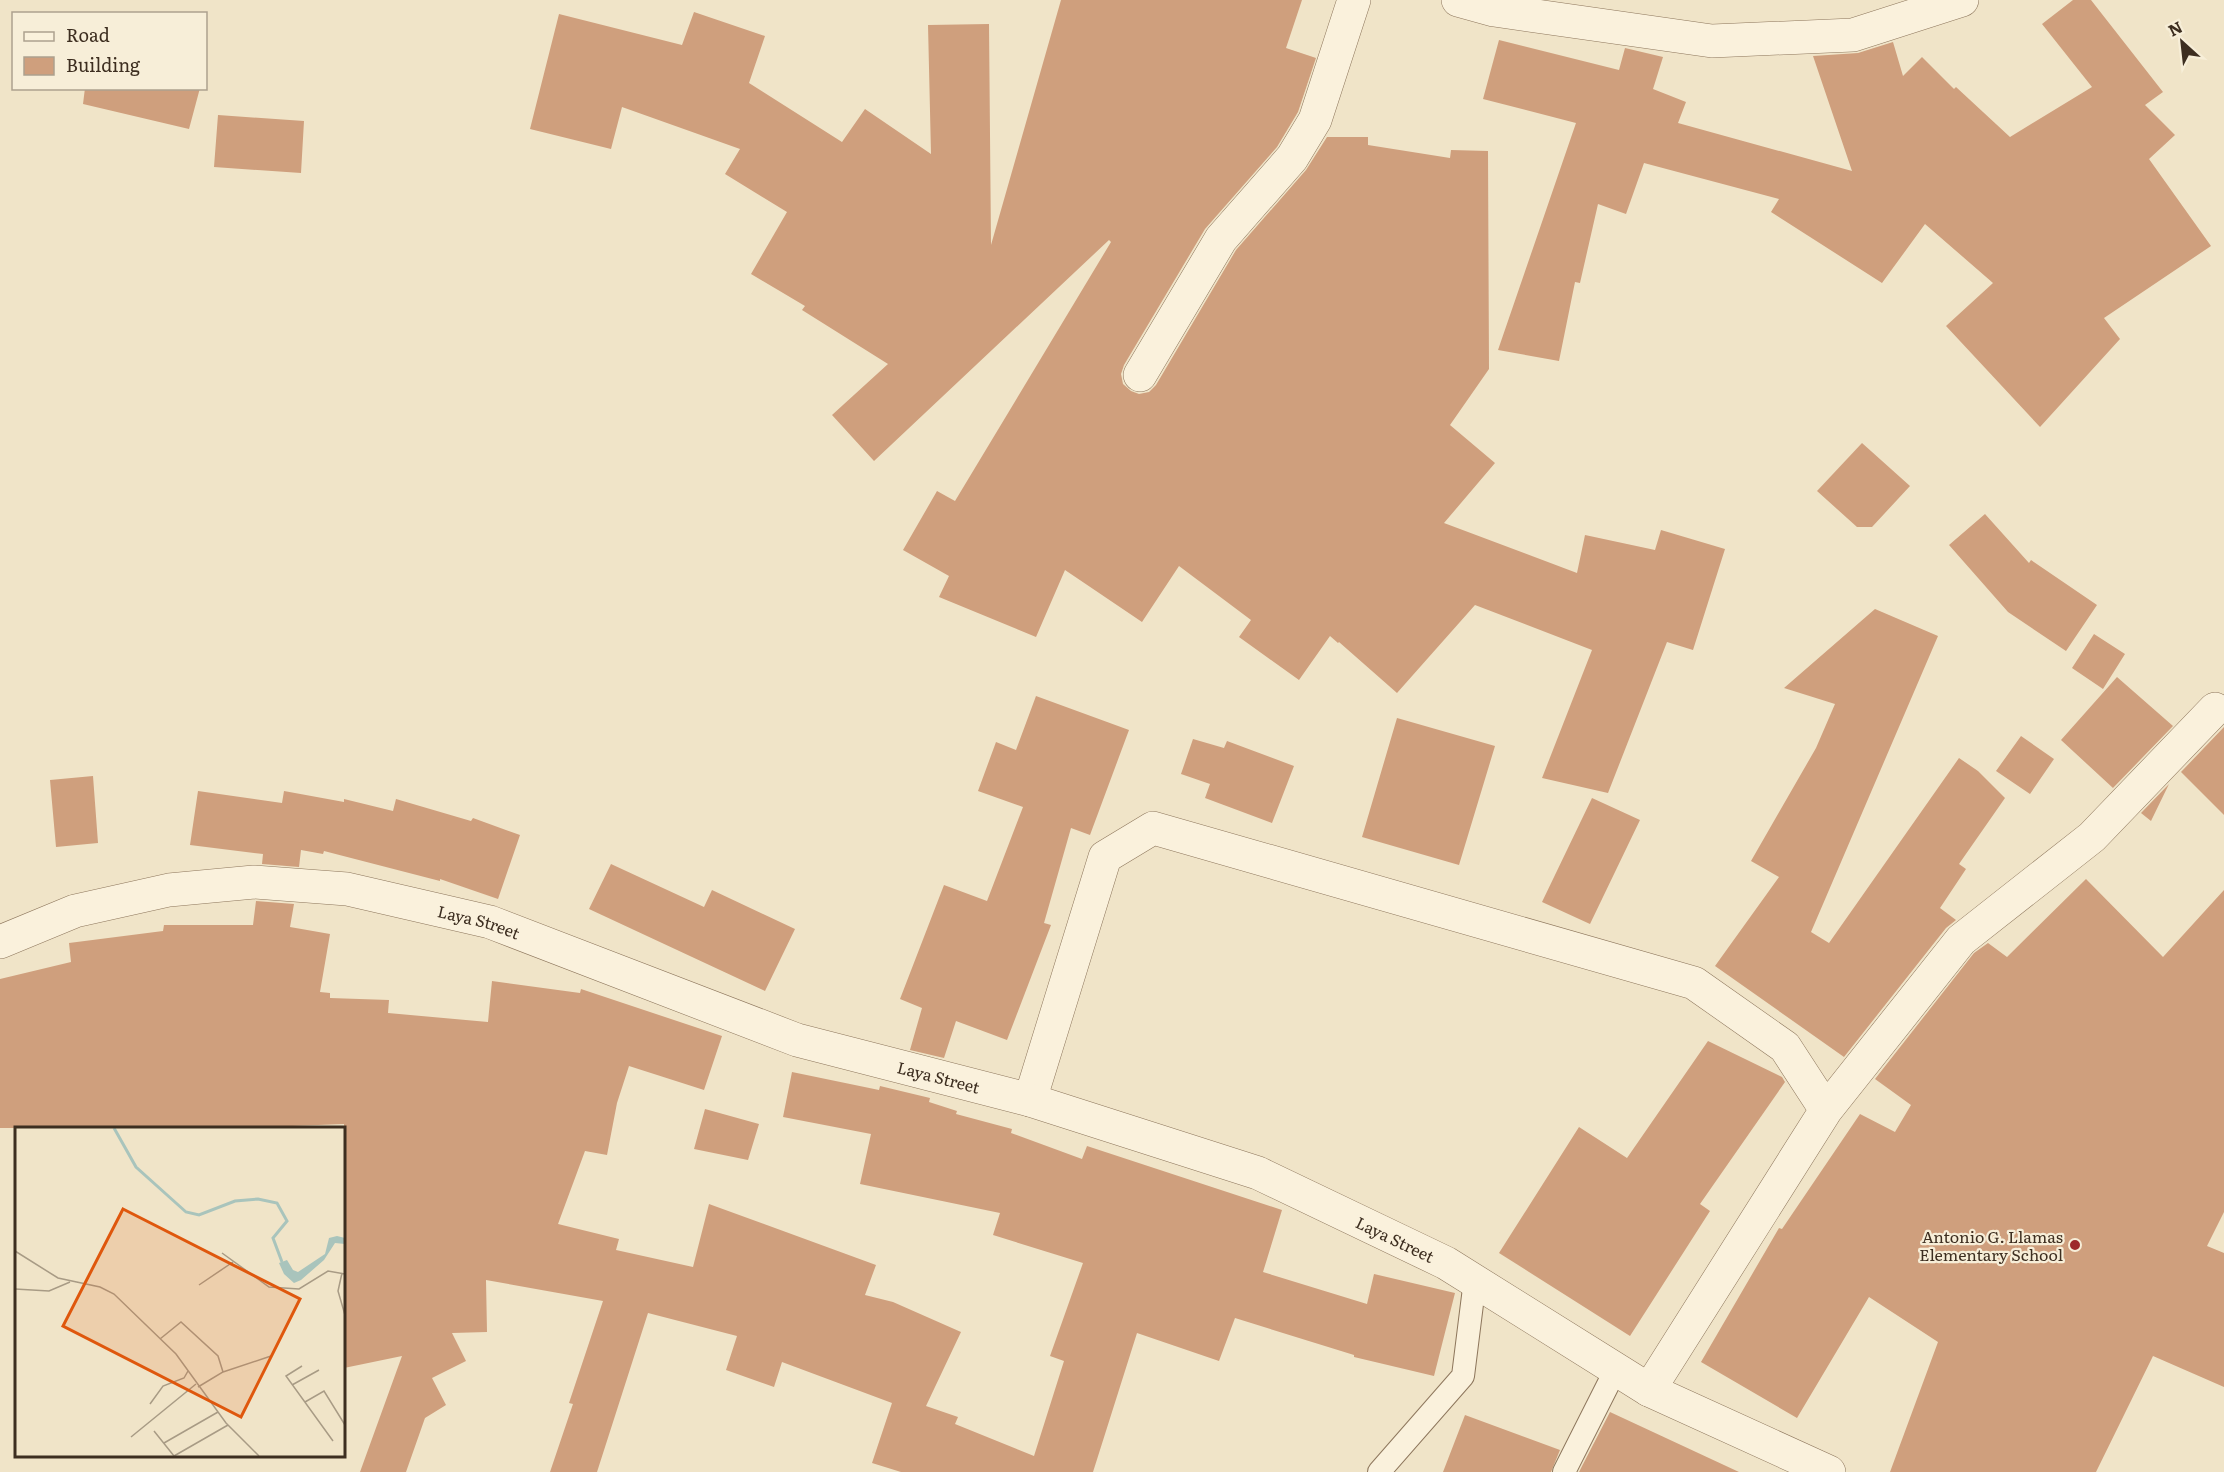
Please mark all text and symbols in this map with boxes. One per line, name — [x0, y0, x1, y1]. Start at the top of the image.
legend — [12, 12, 207, 90]
north arrow — [2152, 12, 2212, 72]
text: N — [2163, 14, 2186, 41]
text: Road — [66, 21, 110, 48]
text: Building — [66, 51, 141, 78]
street label: Laya Street — [435, 898, 524, 945]
street label: Laya Street — [895, 1054, 983, 1099]
inset map — [15, 1127, 345, 1457]
street label: Laya Street — [1352, 1210, 1439, 1268]
place label: Antonio G. Llamas Elementary School — [1919, 1224, 2063, 1266]
marker: Antonio G. Llamas Elementary School — [2068, 1238, 2082, 1252]

